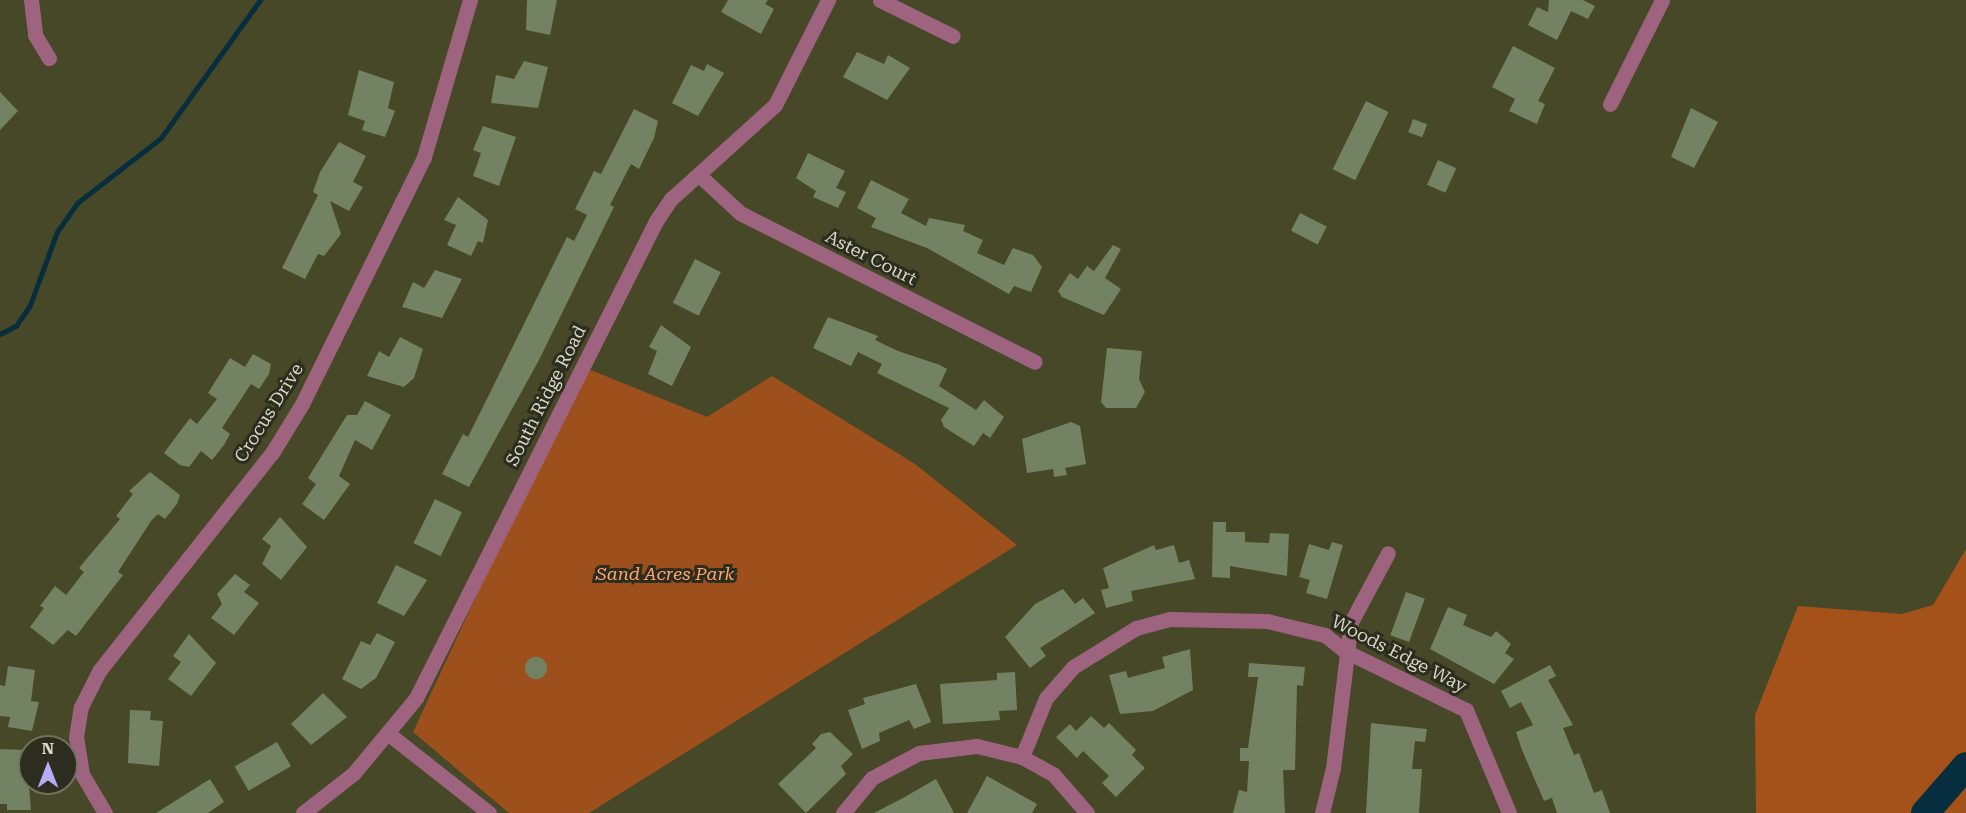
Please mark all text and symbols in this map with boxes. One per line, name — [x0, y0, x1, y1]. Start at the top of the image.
street label: Aster Court — [822, 226, 920, 290]
street label: South Ridge Road — [501, 322, 591, 470]
street label: Crocus Drive — [230, 360, 308, 466]
park label: Sand Acres Park — [596, 563, 734, 585]
street label: Woods Edge Way — [1328, 611, 1470, 697]
north arrow — [18, 735, 78, 795]
text: N — [42, 739, 54, 758]

